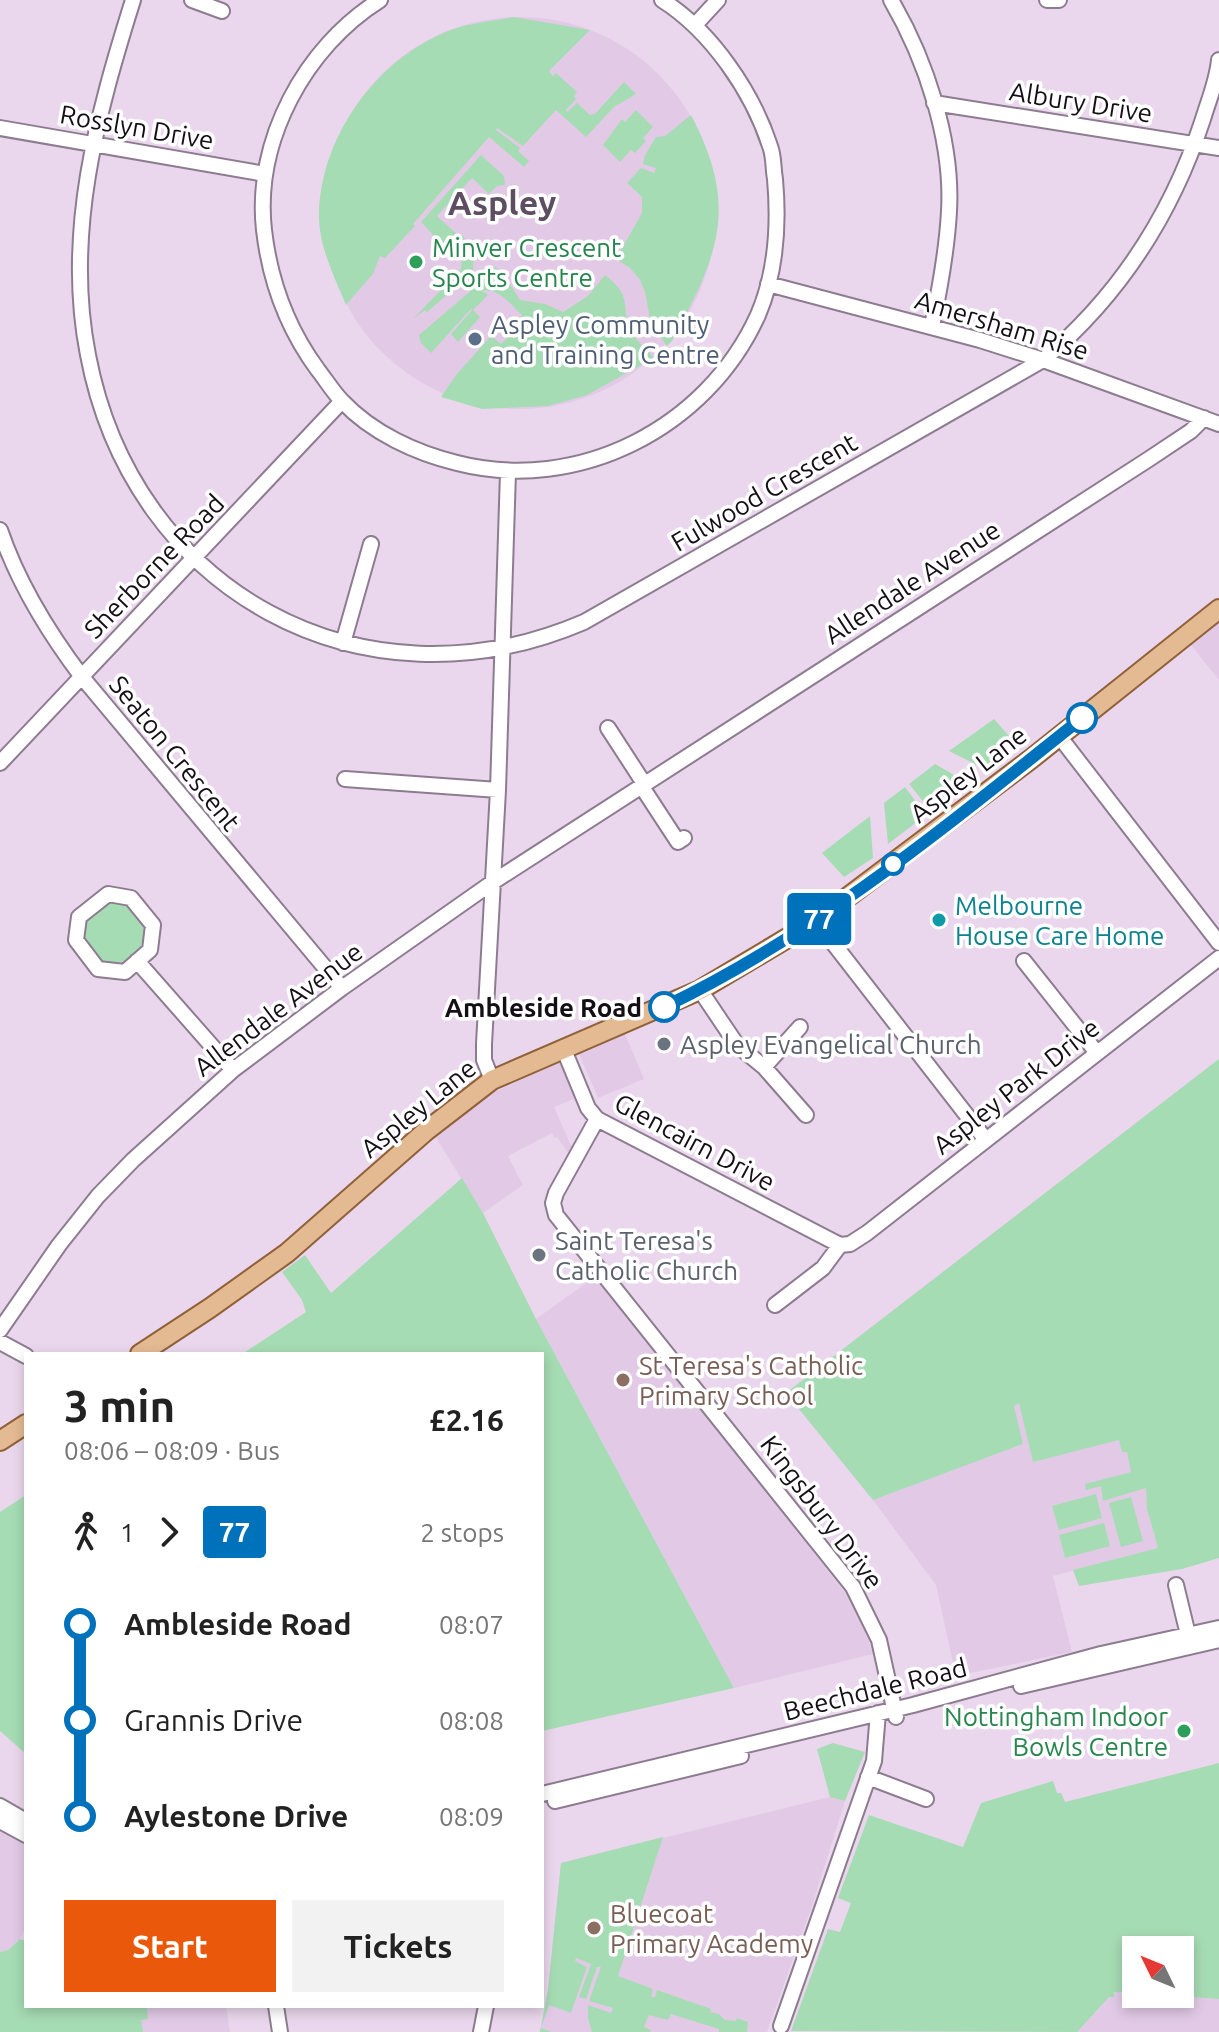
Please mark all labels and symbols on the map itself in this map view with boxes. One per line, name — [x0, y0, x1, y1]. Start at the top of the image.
street label: Albury Drive — [1008, 76, 1154, 128]
street label: Rosslyn Drive — [58, 99, 216, 155]
district label: Aspley — [448, 183, 556, 221]
place label: Minver Crescent Sports Centre — [432, 233, 621, 292]
marker: Minver Crescent Sports Centre — [407, 253, 425, 271]
street label: Amersham Rise — [912, 285, 1092, 365]
place label: Aspley Community and Training Centre — [491, 310, 720, 369]
marker: Aspley Community and Training Centre — [466, 330, 484, 348]
street label: Fulwood Crescent — [666, 427, 862, 557]
street label: Sherborne Road — [78, 488, 230, 644]
street label: Allendale Avenue — [819, 515, 1005, 649]
street label: Seaton Crescent — [104, 670, 246, 836]
unlabelled marker — [1067, 703, 1097, 733]
street label: Aspley Lane — [904, 720, 1032, 828]
unlabelled marker — [882, 853, 904, 875]
place label: Melbourne House Care Home — [955, 891, 1164, 950]
line badge: 77 — [783, 893, 855, 945]
marker: Melbourne House Care Home — [930, 911, 948, 929]
street label: Allendale Avenue — [188, 936, 368, 1082]
marker: Ambleside Road — [649, 992, 679, 1022]
place label: Ambleside Road — [445, 993, 642, 1022]
street label: Aspley Park Drive — [927, 1012, 1105, 1160]
place label: Aspley Evangelical Church — [680, 1030, 982, 1059]
marker: Aspley Evangelical Church — [655, 1035, 673, 1053]
street label: Aspley Lane — [355, 1053, 481, 1163]
street label: Glencairn Drive — [610, 1088, 780, 1196]
place label: Saint Teresa's Catholic Church — [555, 1226, 738, 1285]
marker: Saint Teresa's Catholic Church — [530, 1246, 548, 1264]
place label: St Teresa's Catholic Primary School — [639, 1351, 863, 1410]
marker: St Teresa's Catholic Primary School — [614, 1371, 632, 1389]
street label: Kingsbury Drive — [755, 1430, 889, 1594]
street label: Beechdale Road — [780, 1652, 970, 1726]
place label: Nottingham Indoor Bowls Centre — [944, 1702, 1168, 1761]
marker: Nottingham Indoor Bowls Centre — [1175, 1722, 1193, 1740]
place label: Bluecoat Primary Academy — [610, 1899, 813, 1958]
marker: Bluecoat Primary Academy — [585, 1919, 603, 1937]
north arrow — [1122, 1936, 1194, 2008]

